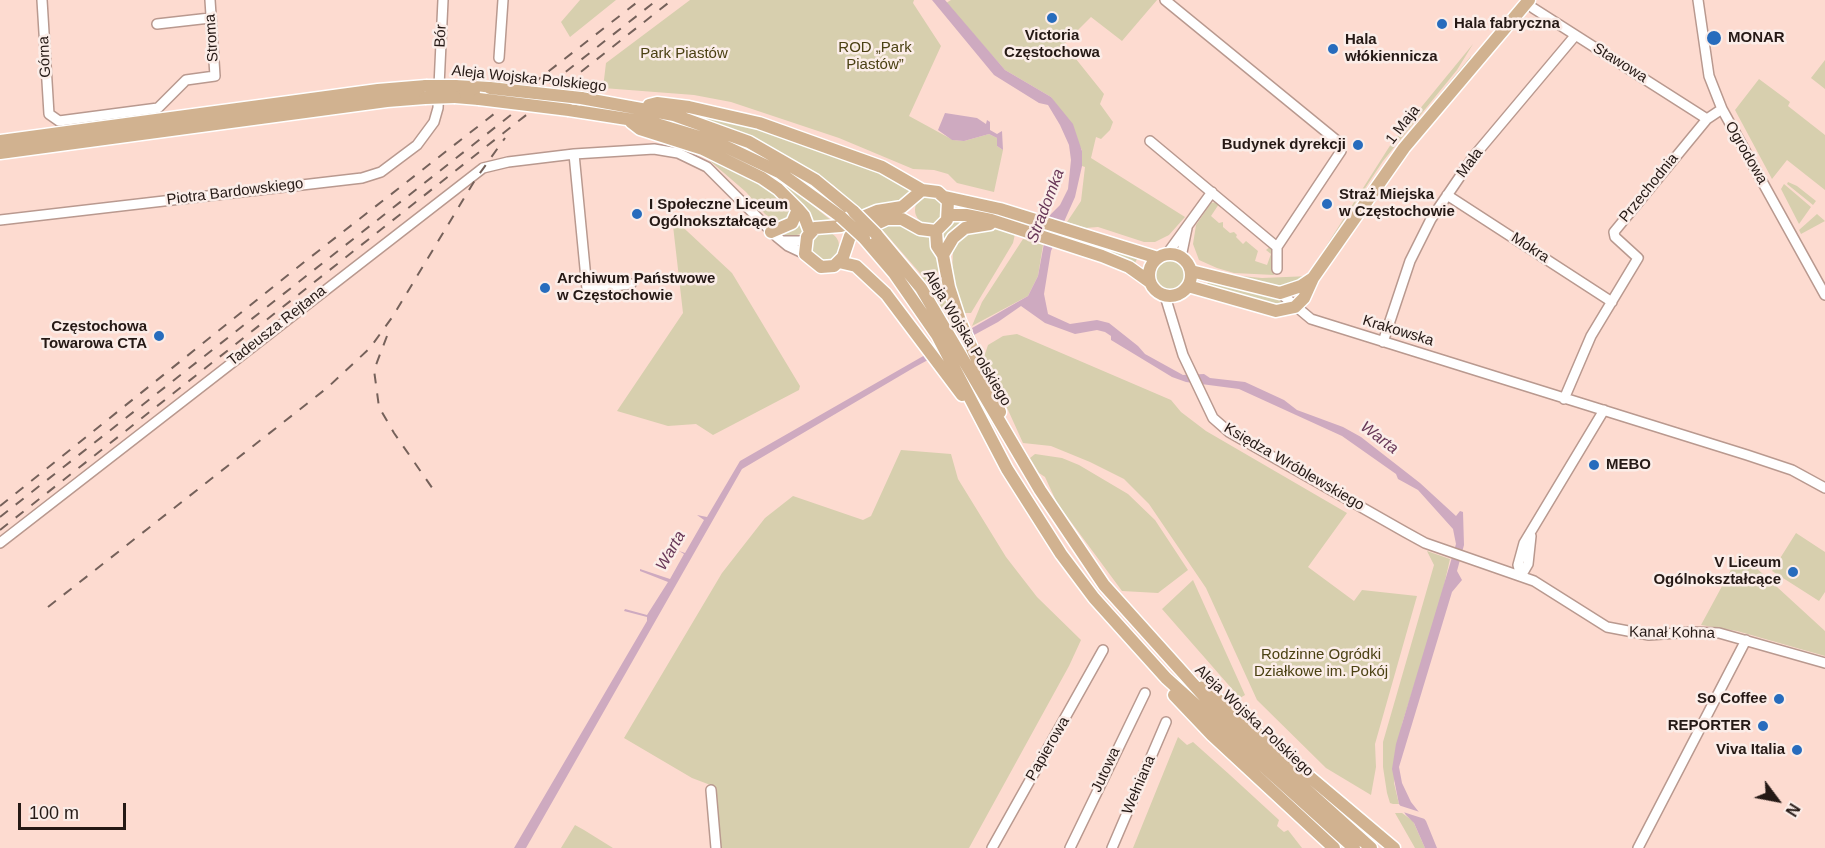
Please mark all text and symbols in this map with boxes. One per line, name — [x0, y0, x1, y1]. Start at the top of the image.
marker: Victoria Częstochowa — [1045, 11, 1059, 25]
street label: Stroma — [201, 13, 223, 63]
place label: Hala fabryczna — [1454, 15, 1560, 33]
marker: Hala fabryczna — [1435, 17, 1449, 31]
street label: Bór — [431, 24, 451, 48]
place label: Victoria Częstochowa — [1004, 27, 1100, 62]
marker: MONAR — [1705, 29, 1723, 47]
place label: MONAR — [1728, 29, 1785, 47]
place label: Hala włókiennicza — [1345, 31, 1438, 66]
street label: Górna — [35, 36, 55, 78]
park label: ROD „Park Piastów” — [838, 39, 912, 74]
street label: Stawowa — [1589, 39, 1651, 87]
marker: Hala włókiennicza — [1326, 42, 1340, 56]
park label: Park Piastów — [640, 45, 728, 63]
street label: Aleja Wojska Polskiego — [451, 62, 607, 96]
street label: 1 Maja — [1382, 102, 1424, 148]
street label: Ogrodowa — [1721, 119, 1771, 187]
place label: Budynek dyrekcji — [1222, 136, 1346, 154]
marker: Budynek dyrekcji — [1351, 138, 1365, 152]
street label: Mała — [1453, 145, 1487, 181]
street label: Przechodnia — [1616, 150, 1682, 226]
water label: Stradomka — [1023, 166, 1069, 246]
street label: Piotra Bardowskiego — [166, 175, 304, 209]
place label: Straż Miejska w Częstochowie — [1339, 186, 1455, 221]
place label: I Społeczne Liceum Ogólnokształcące — [649, 196, 788, 231]
marker: Straż Miejska w Częstochowie — [1320, 197, 1334, 211]
marker: I Społeczne Liceum Ogólnokształcące — [630, 207, 644, 221]
street label: Mokra — [1508, 229, 1552, 267]
street label: Aleja Wojska Polskiego — [919, 267, 1015, 409]
place label: Archiwum Państwowe w Częstochowie — [557, 270, 715, 305]
marker: Archiwum Państwowe w Częstochowie — [538, 281, 552, 295]
street label: Tadeusza Rejtana — [224, 282, 330, 370]
street label: Krakowska — [1360, 312, 1436, 350]
place label: Częstochowa Towarowa CTA — [41, 318, 147, 353]
marker: Częstochowa Towarowa CTA — [152, 329, 166, 343]
water label: Warta — [1356, 418, 1402, 458]
street label: Księdza Wróblewskiego — [1221, 419, 1367, 515]
place label: MEBO — [1606, 456, 1651, 474]
marker: MEBO — [1587, 458, 1601, 472]
water label: Warta — [652, 528, 690, 574]
place label: V Liceum Ogólnokształcące — [1653, 554, 1781, 589]
marker: V Liceum Ogólnokształcące — [1786, 565, 1800, 579]
street label: Kanał Kohna — [1629, 623, 1715, 643]
park label: Rodzinne Ogródki Działkowe im. Pokój — [1254, 646, 1388, 681]
street label: Aleja Wojska Polskiego — [1191, 661, 1317, 781]
place label: So Coffee — [1697, 690, 1767, 708]
marker: So Coffee — [1772, 692, 1786, 706]
street label: Papierowa — [1022, 714, 1074, 784]
place label: REPORTER — [1668, 717, 1751, 735]
marker: REPORTER — [1756, 719, 1770, 733]
place label: Viva Italia — [1716, 741, 1785, 759]
marker: Viva Italia — [1790, 743, 1804, 757]
street label: Jutowa — [1088, 745, 1124, 795]
street label: Wełniana — [1119, 753, 1159, 817]
north arrow — [1747, 770, 1807, 830]
scale bar — [21, 791, 129, 829]
text: N — [1782, 800, 1803, 819]
text: 100 m — [29, 803, 79, 823]

